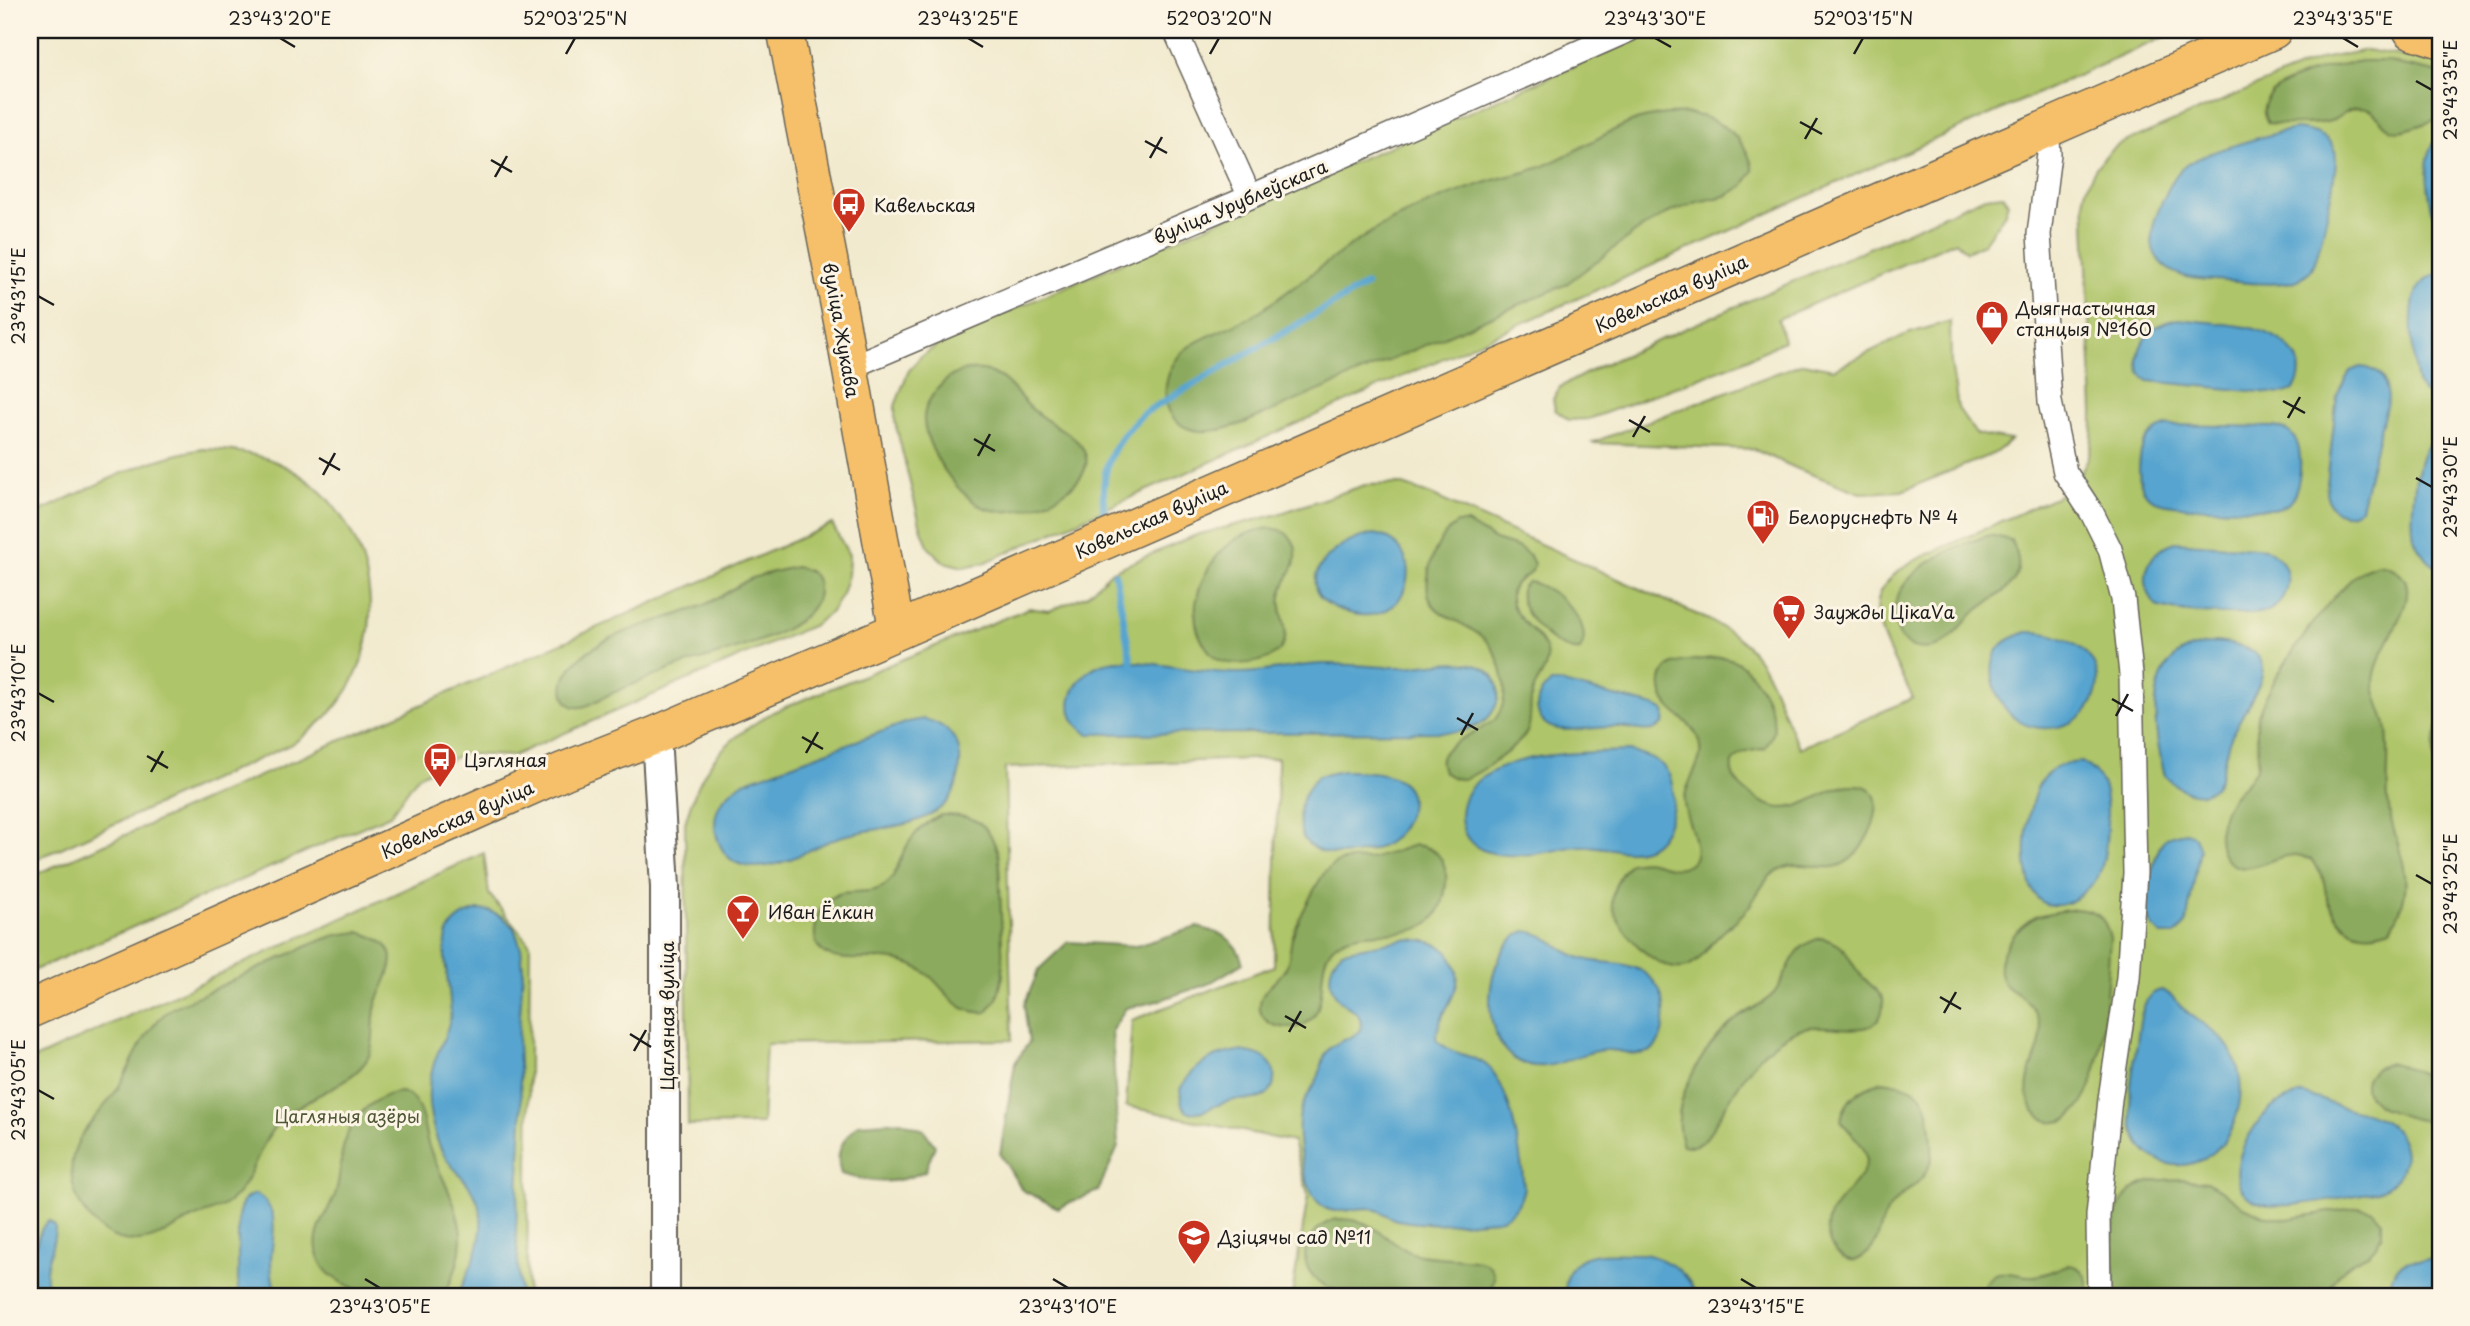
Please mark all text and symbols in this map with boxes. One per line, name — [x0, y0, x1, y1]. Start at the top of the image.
text: 23°43'20"E — [228, 4, 332, 31]
text: 52°03'25"N — [523, 4, 628, 31]
text: 23°43'25"E — [917, 4, 1019, 31]
text: 52°03'20"N — [1166, 4, 1272, 31]
text: 23°43'30"E — [1604, 4, 1706, 31]
text: 52°03'15"N — [1813, 4, 1913, 31]
text: 23°43'35"E — [2293, 4, 2393, 31]
text: 23°43'35"E — [2436, 40, 2463, 140]
street label: вуліца Урублеўскага — [1149, 152, 1332, 250]
bus stop icon: Кавельская — [830, 185, 868, 234]
place label: Кавельская — [874, 191, 976, 218]
text: 23°43'15"E — [4, 247, 31, 345]
street label: Ковельская вуліца — [1590, 247, 1752, 339]
street label: вуліца Жукава — [817, 260, 867, 400]
place label: Дыягнастычная станцыя №160 — [2015, 294, 2156, 342]
shop icon: Дыягнастычная станцыя №160 — [1973, 298, 2011, 347]
text: 23°43'30"E — [2436, 436, 2463, 538]
street label: Ковельская вуліца — [1070, 473, 1232, 565]
fuel station icon: Белоруснефть № 4 — [1744, 497, 1782, 546]
place label: Белоруснефть № 4 — [1788, 503, 1958, 530]
supermarket icon: Заужды ЦікаVа — [1770, 592, 1808, 641]
place label: Заужды ЦікаVа — [1814, 598, 1956, 625]
text: 23°43'10"E — [4, 644, 31, 742]
bus stop icon: Цэгляная — [421, 740, 459, 789]
place label: Цэгляная — [464, 746, 547, 773]
street label: Ковельская вуліца — [376, 773, 538, 865]
text: 23°43'25"E — [2436, 833, 2463, 935]
bar icon: Иван Ёлкин — [724, 892, 762, 941]
place label: Иван Ёлкин — [768, 898, 874, 925]
street label: Цагляная вуліца — [653, 941, 680, 1091]
text: 23°43'05"E — [4, 1039, 31, 1141]
park label: Цагляныя азёры — [274, 1102, 420, 1129]
school or university icon: Дзіцячы сад №11 — [1175, 1217, 1213, 1266]
place label: Дзіцячы сад №11 — [1217, 1223, 1371, 1250]
text: 23°43'05"E — [329, 1292, 431, 1319]
text: 23°43'10"E — [1019, 1292, 1117, 1319]
text: 23°43'15"E — [1707, 1292, 1805, 1319]

